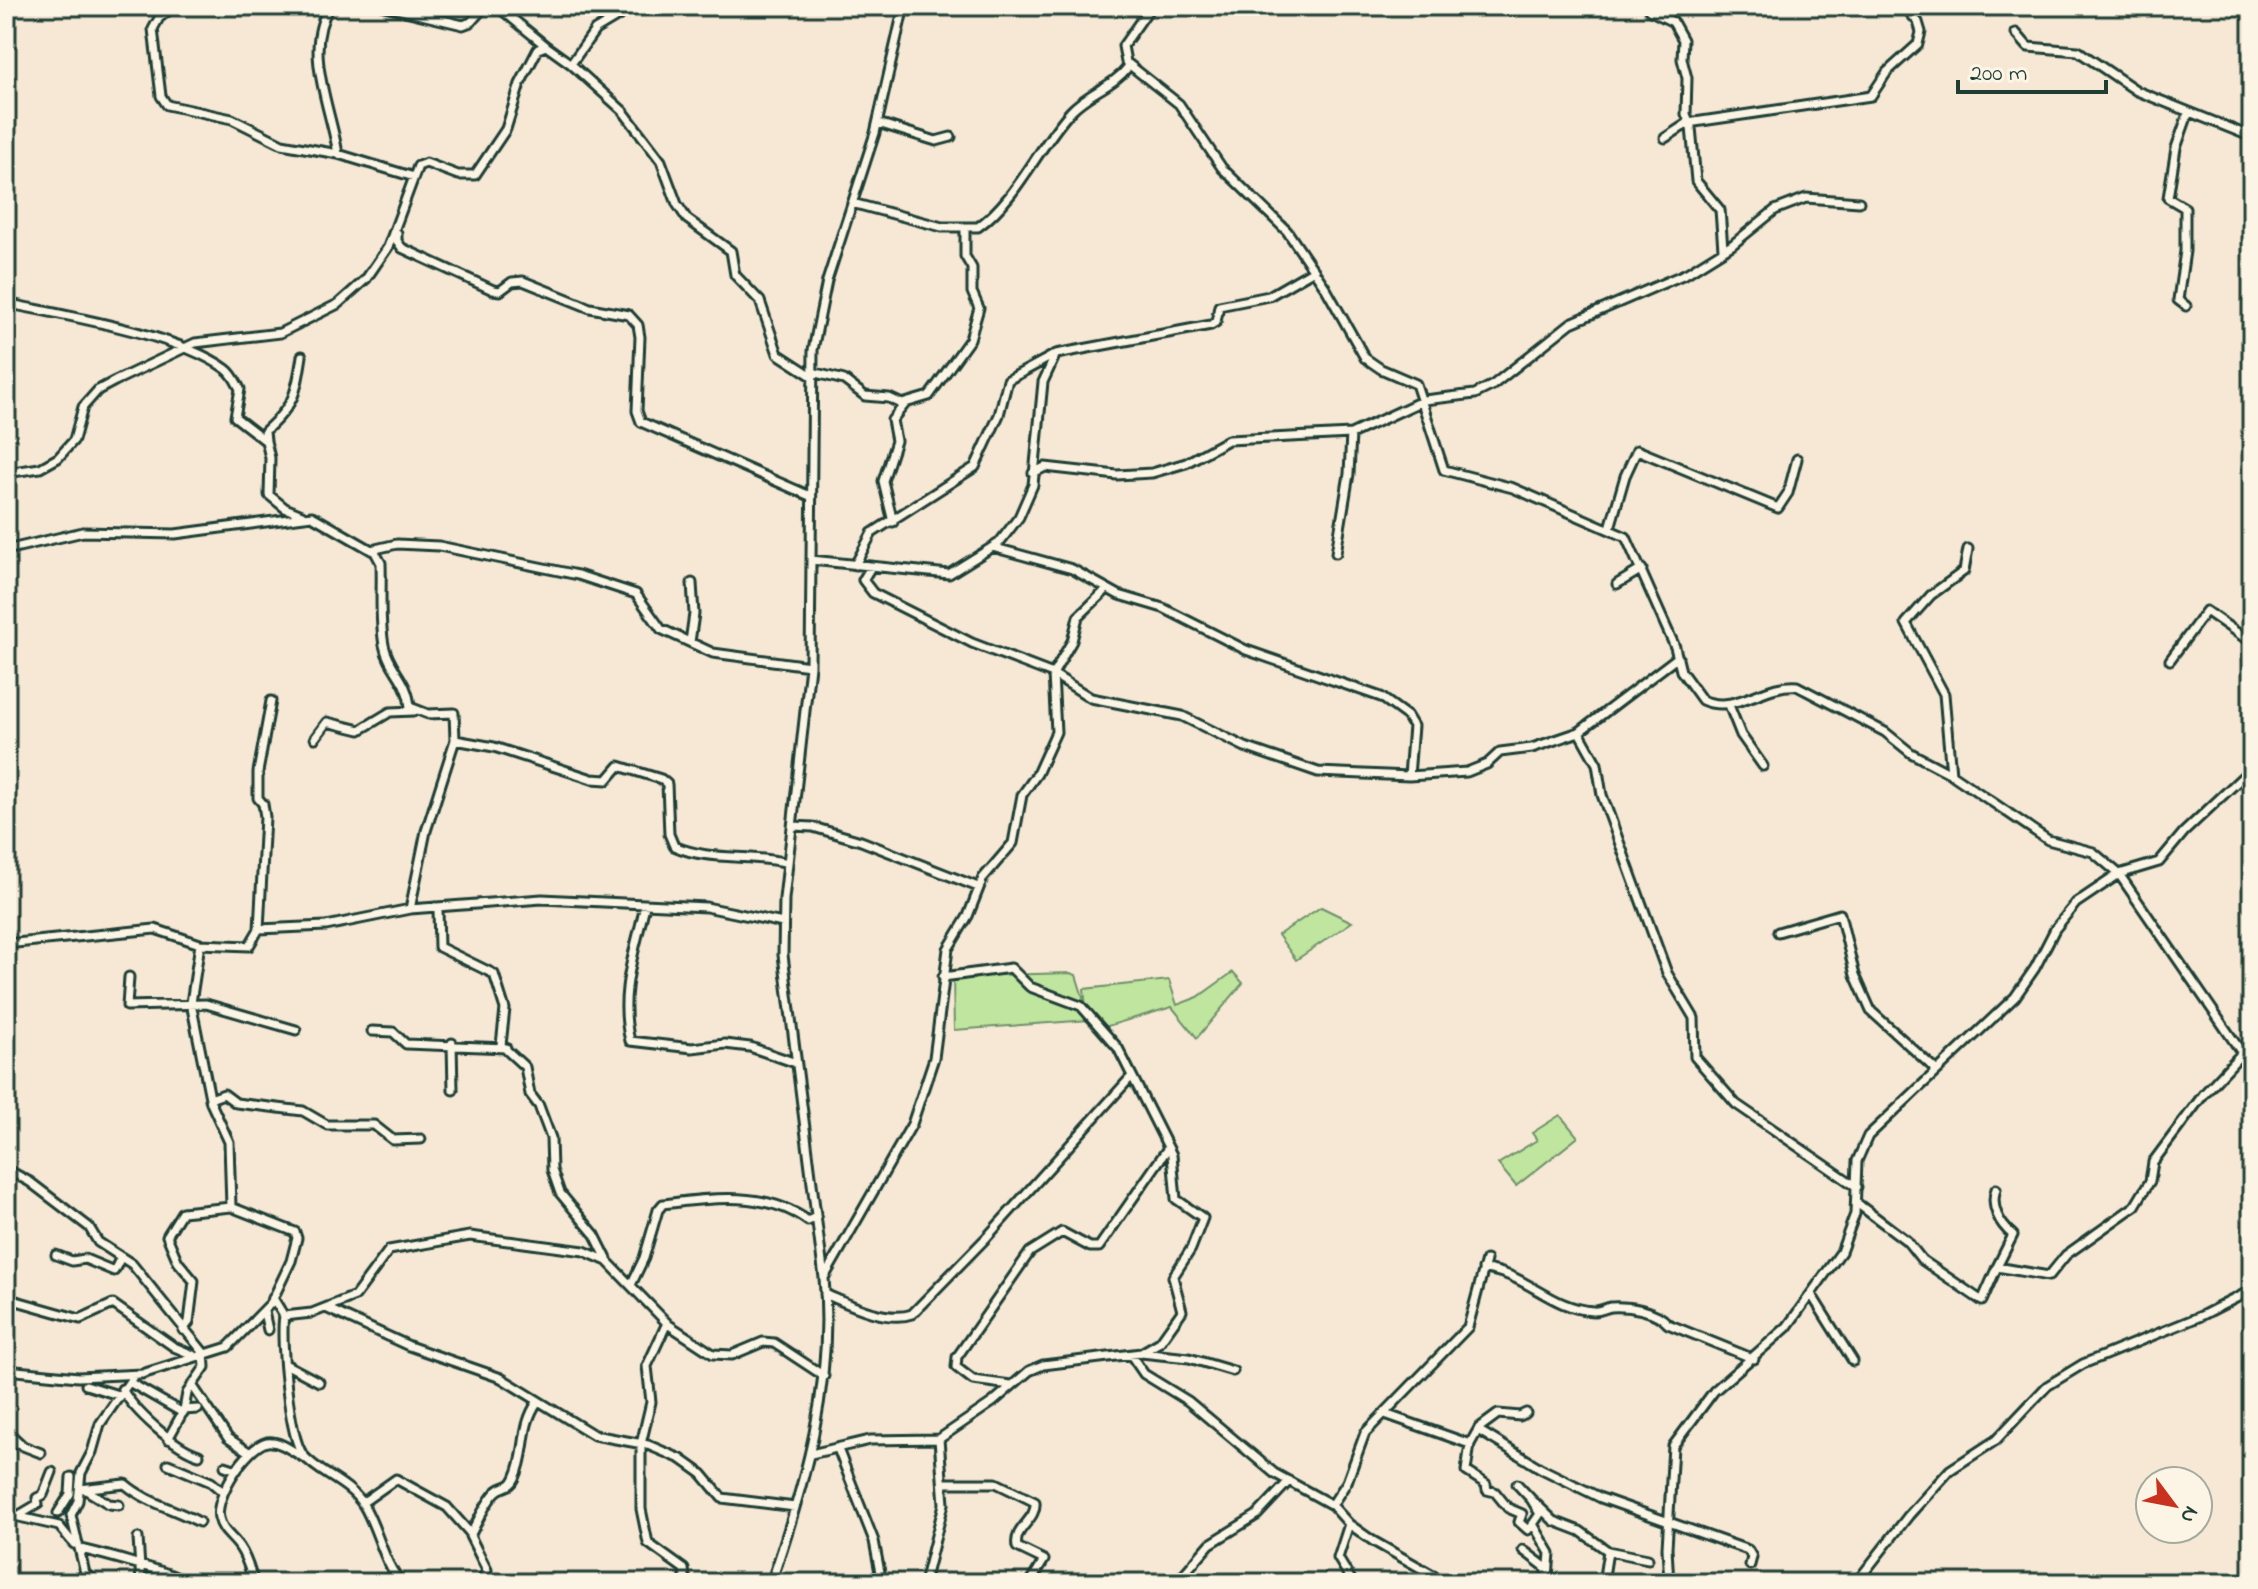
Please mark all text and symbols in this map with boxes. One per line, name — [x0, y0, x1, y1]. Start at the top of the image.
scale bar — [1958, 44, 2106, 94]
text: 200 m — [1970, 57, 2027, 92]
north arrow — [2134, 1465, 2214, 1545]
text: N — [2171, 1499, 2206, 1529]

